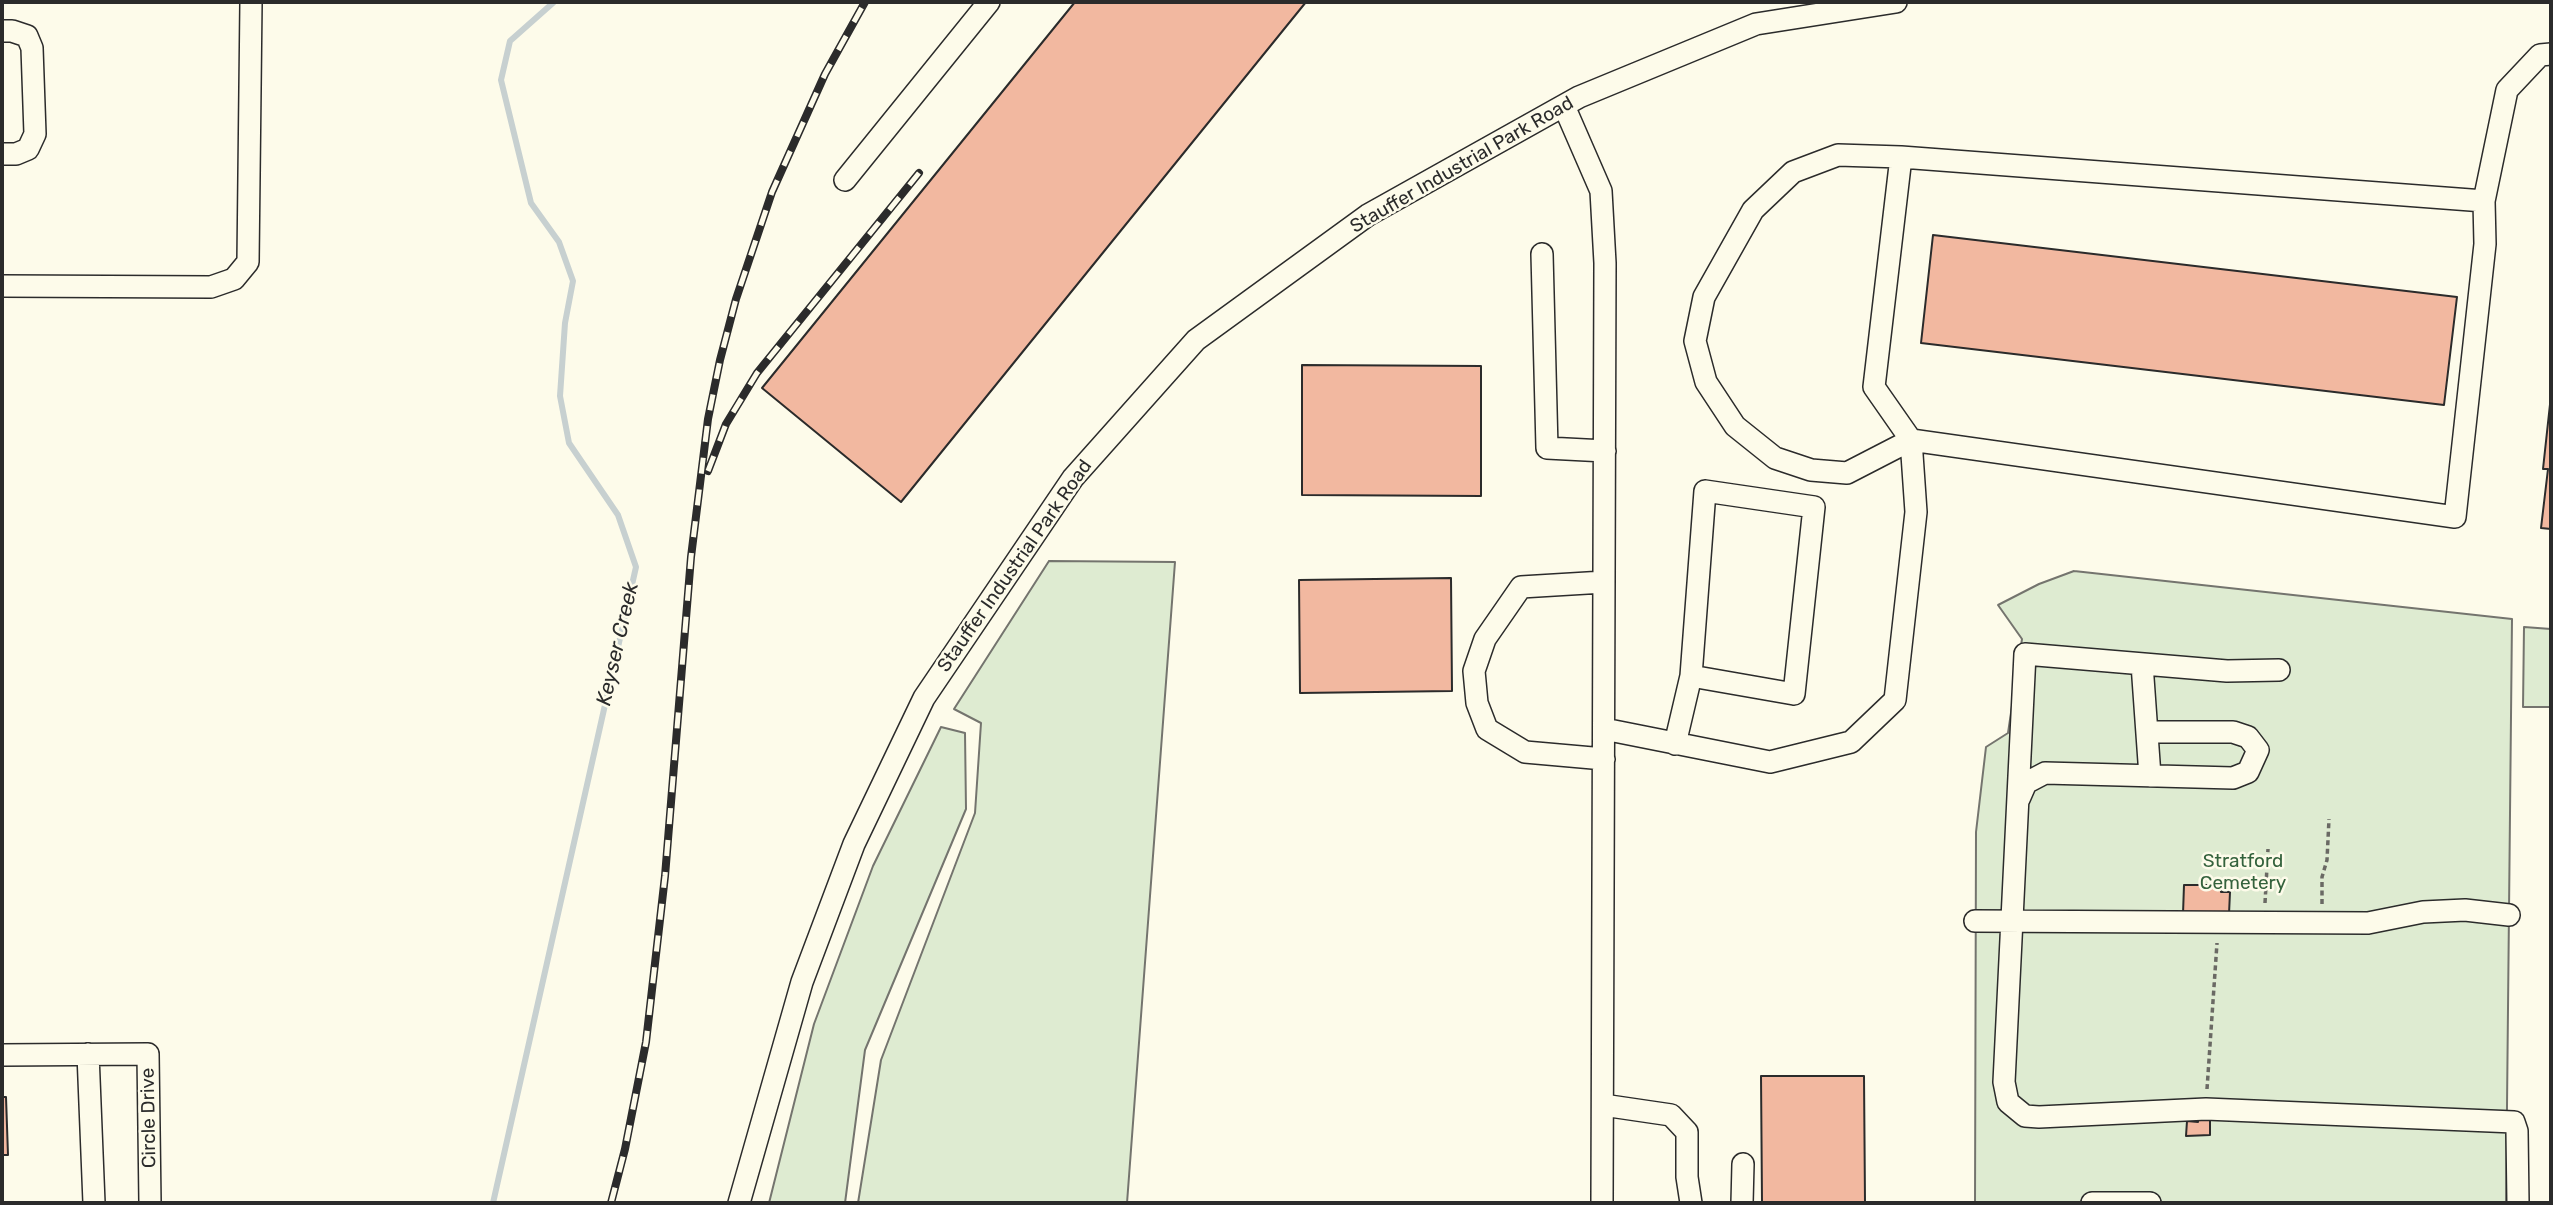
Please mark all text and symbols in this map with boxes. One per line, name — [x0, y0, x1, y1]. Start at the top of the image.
street label: Stauffer Industrial Park Road — [1346, 92, 1578, 238]
street label: Stauffer Industrial Park Road — [933, 455, 1097, 677]
water label: Keyser Creek — [592, 580, 644, 708]
park label: Stratford Cemetery — [2200, 851, 2286, 895]
street label: Circle Drive — [137, 1068, 161, 1168]

